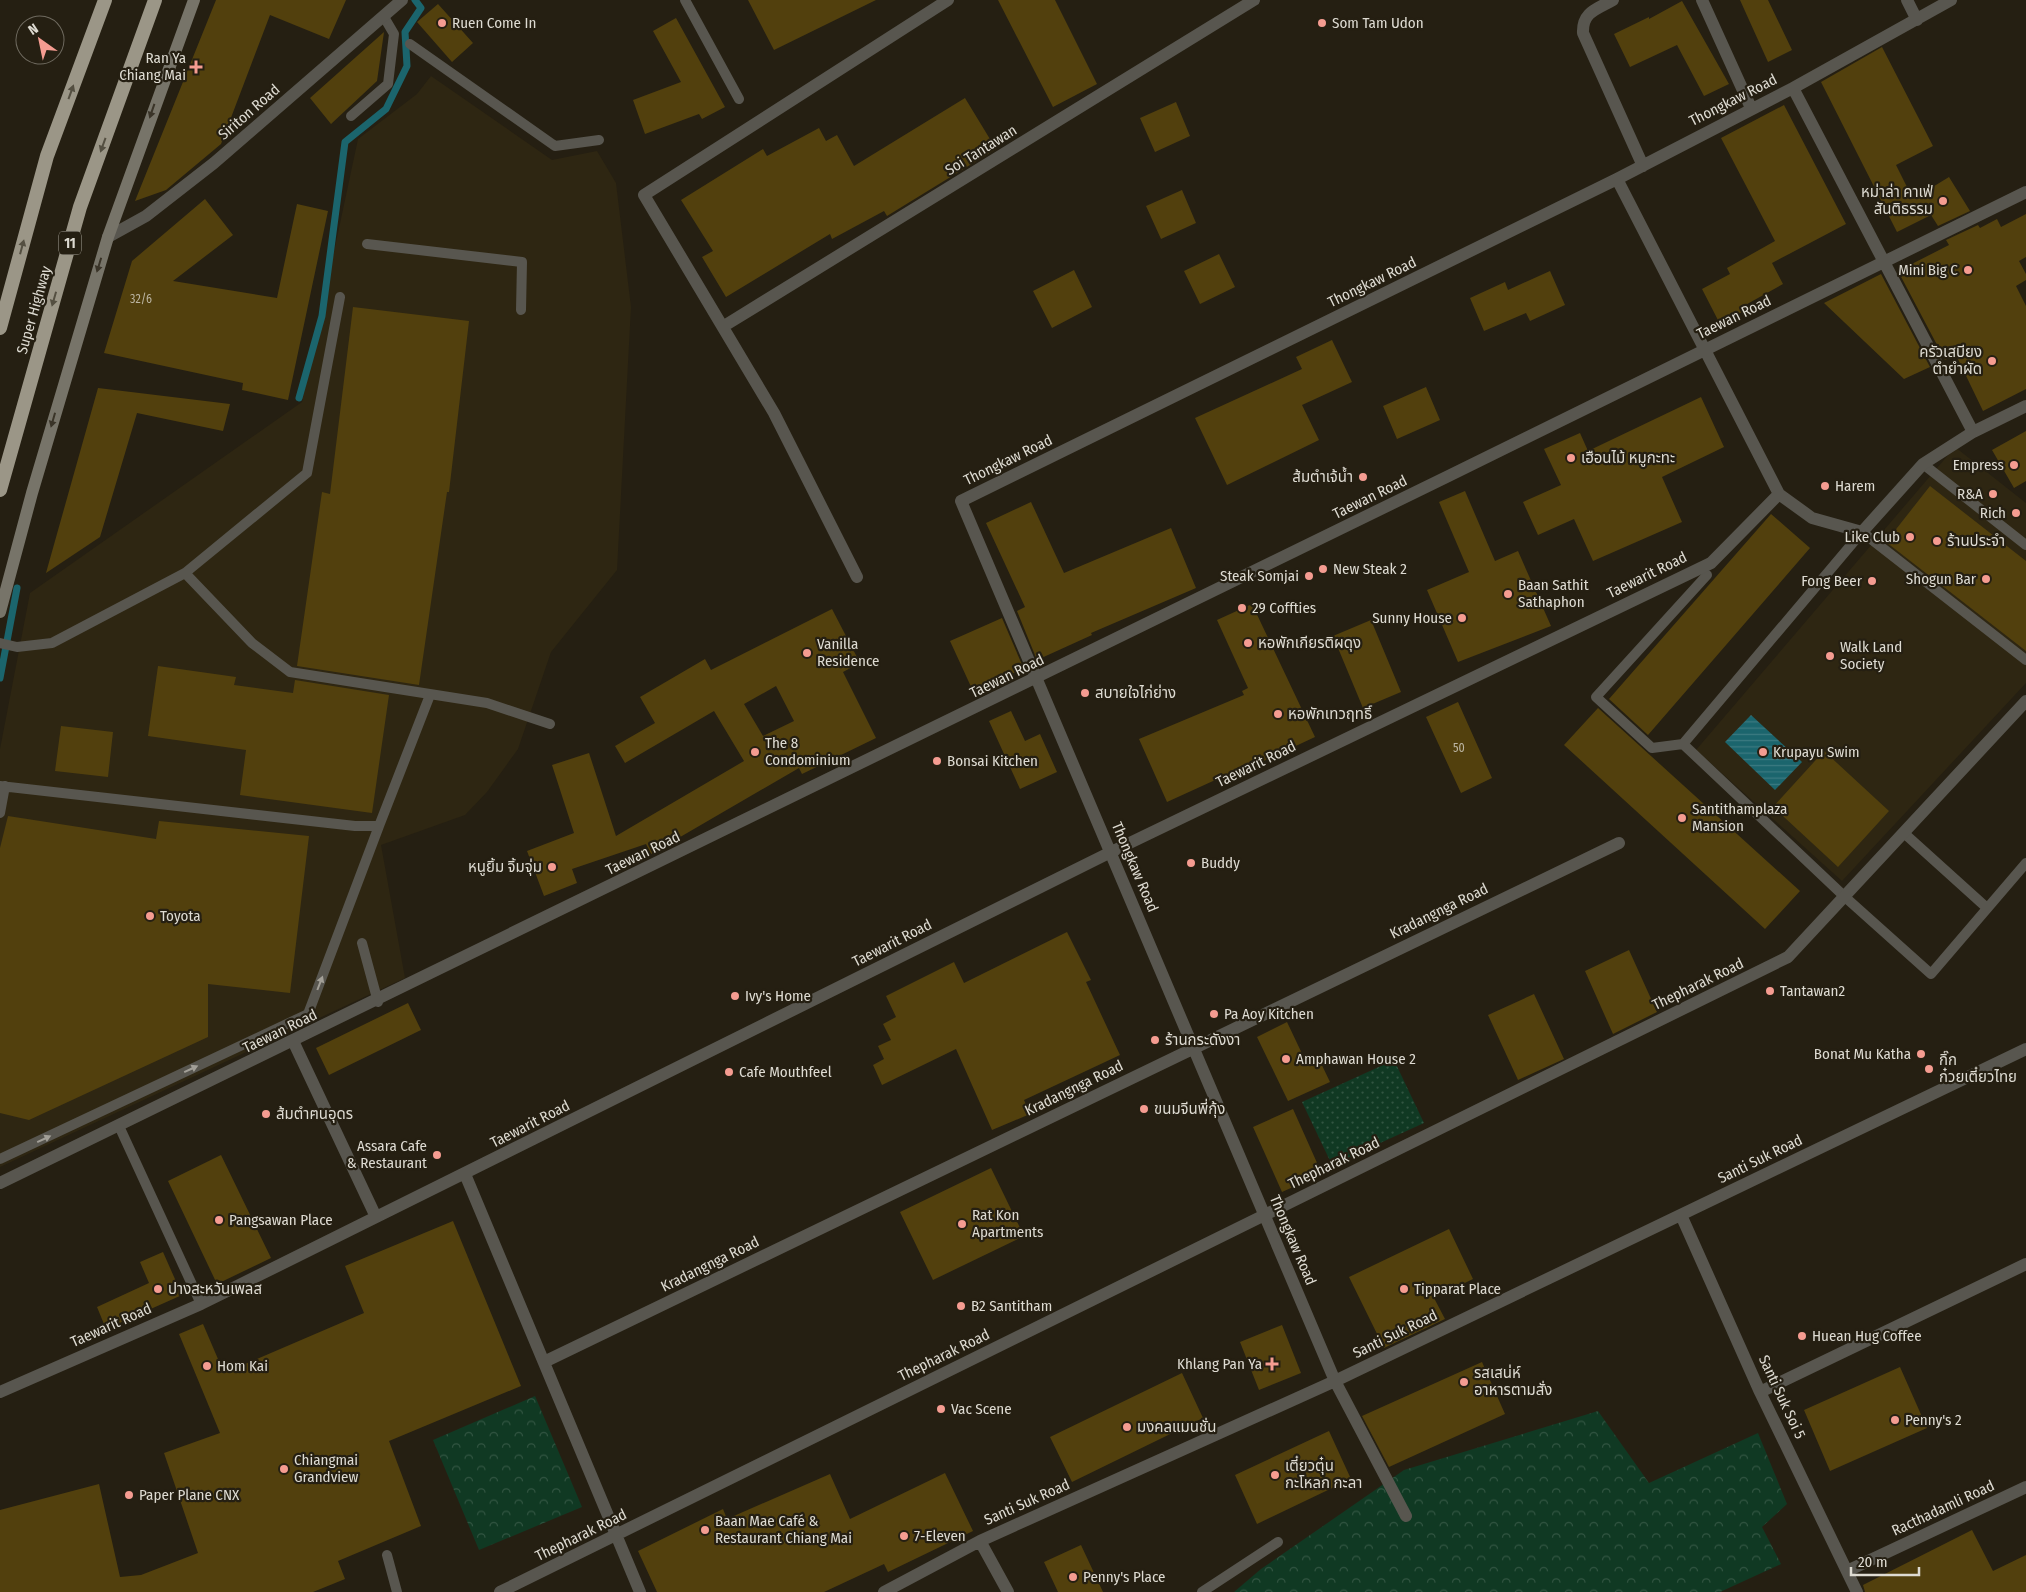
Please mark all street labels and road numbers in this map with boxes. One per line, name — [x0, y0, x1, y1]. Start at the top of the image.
street label: Thongkaw Road — [1686, 70, 1780, 130]
street label: Siriton Road — [215, 80, 283, 144]
street label: Soi Tantawan — [942, 121, 1020, 179]
road number: 11 — [59, 232, 81, 254]
street label: Thongkaw Road — [1325, 253, 1419, 311]
street label: Super Highway — [13, 264, 55, 356]
street label: Taewan Road — [1694, 291, 1774, 343]
street label: Thongkaw Road — [961, 431, 1055, 489]
street label: Taewan Road — [1330, 471, 1410, 523]
street label: Taewarit Road — [1604, 548, 1690, 602]
street label: Taewan Road — [967, 650, 1047, 702]
street label: Taewarit Road — [1213, 737, 1299, 791]
street label: Thongkaw Road — [1108, 819, 1162, 915]
street label: Taewan Road — [603, 827, 683, 879]
street label: Kradangnga Road — [1387, 879, 1491, 943]
street label: Taewarit Road — [849, 915, 935, 971]
street label: Thepharak Road — [1649, 954, 1747, 1014]
street label: Taewan Road — [240, 1005, 320, 1057]
street label: Kradangnga Road — [1022, 1056, 1126, 1120]
street label: Taewarit Road — [487, 1096, 573, 1152]
street label: Santi Suk Road — [1715, 1131, 1805, 1187]
street label: Thepharak Road — [1285, 1133, 1383, 1193]
street label: Thongkaw Road — [1266, 1192, 1320, 1288]
street label: Kradangnga Road — [658, 1232, 762, 1296]
street label: Taewarit Road — [68, 1299, 154, 1351]
street label: Santi Suk Road — [1350, 1306, 1440, 1362]
street label: Thepharak Road — [895, 1325, 993, 1385]
street label: Santi Suk Soi 5 — [1755, 1352, 1809, 1442]
street label: Santi Suk Road — [981, 1475, 1073, 1529]
street label: Racthadamli Road — [1889, 1476, 1997, 1540]
street label: Thepharak Road — [532, 1505, 630, 1565]

